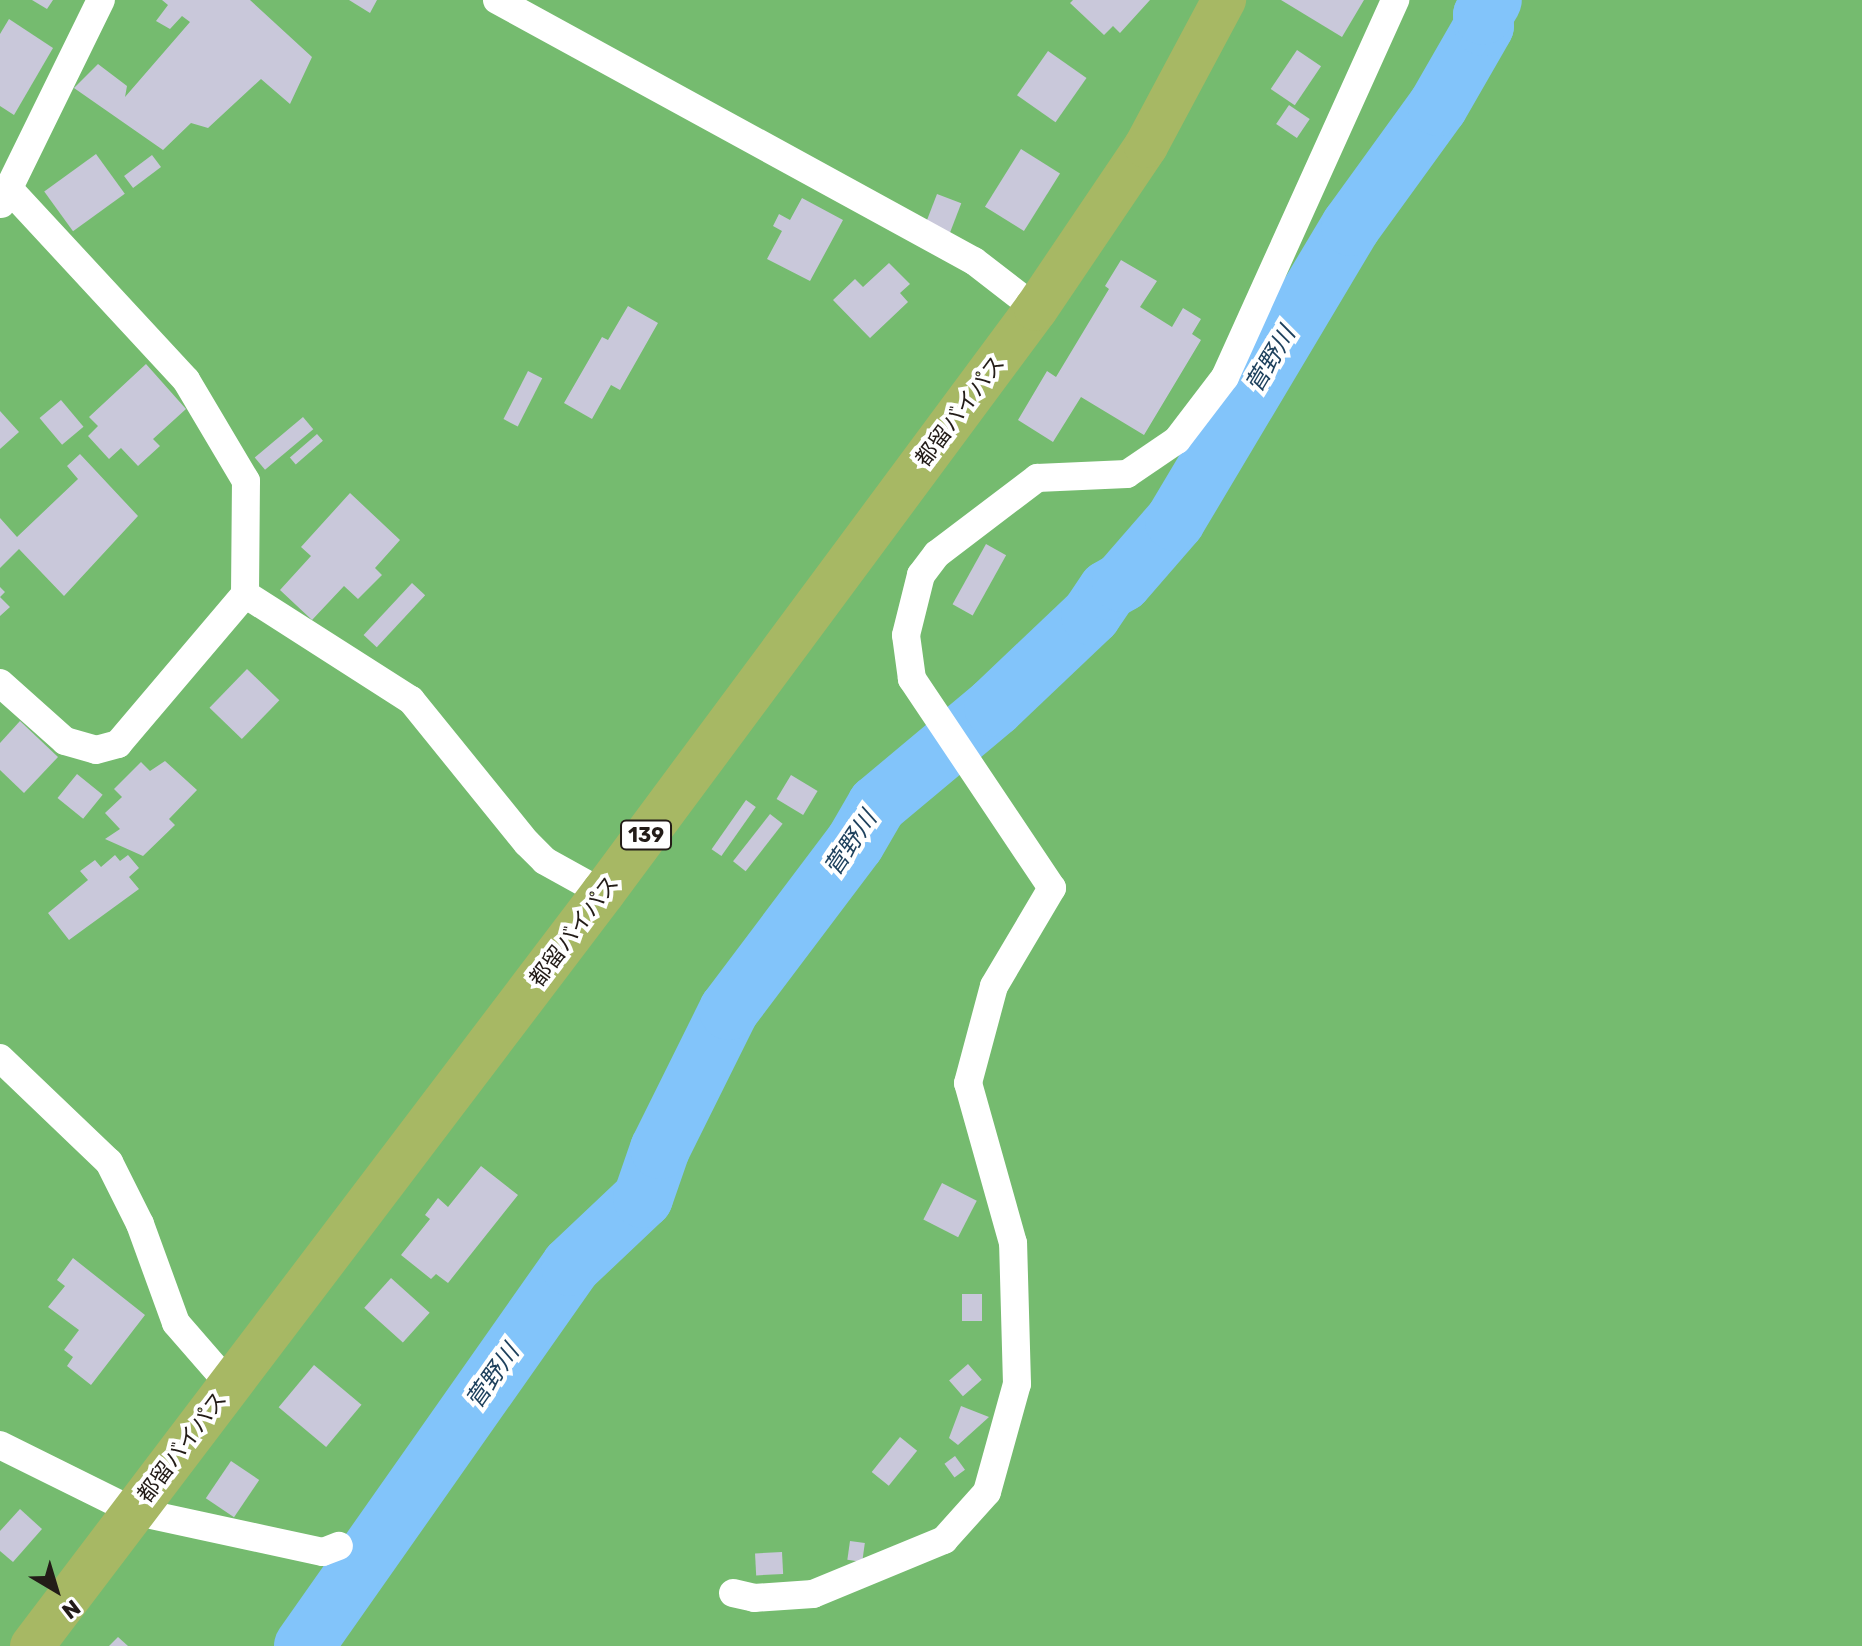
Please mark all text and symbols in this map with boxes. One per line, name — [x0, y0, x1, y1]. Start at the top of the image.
water label: 菅野川 — [1240, 322, 1302, 398]
street label: 都留バイパス — [910, 350, 1010, 472]
water label: 菅野川 — [819, 806, 883, 882]
road number: 139 — [620, 819, 672, 851]
street label: 都留バイパス — [524, 870, 624, 992]
water label: 菅野川 — [461, 1339, 525, 1415]
street label: 都留バイパス — [132, 1386, 232, 1508]
north arrow — [16, 1550, 96, 1630]
text: N — [57, 1594, 86, 1625]

